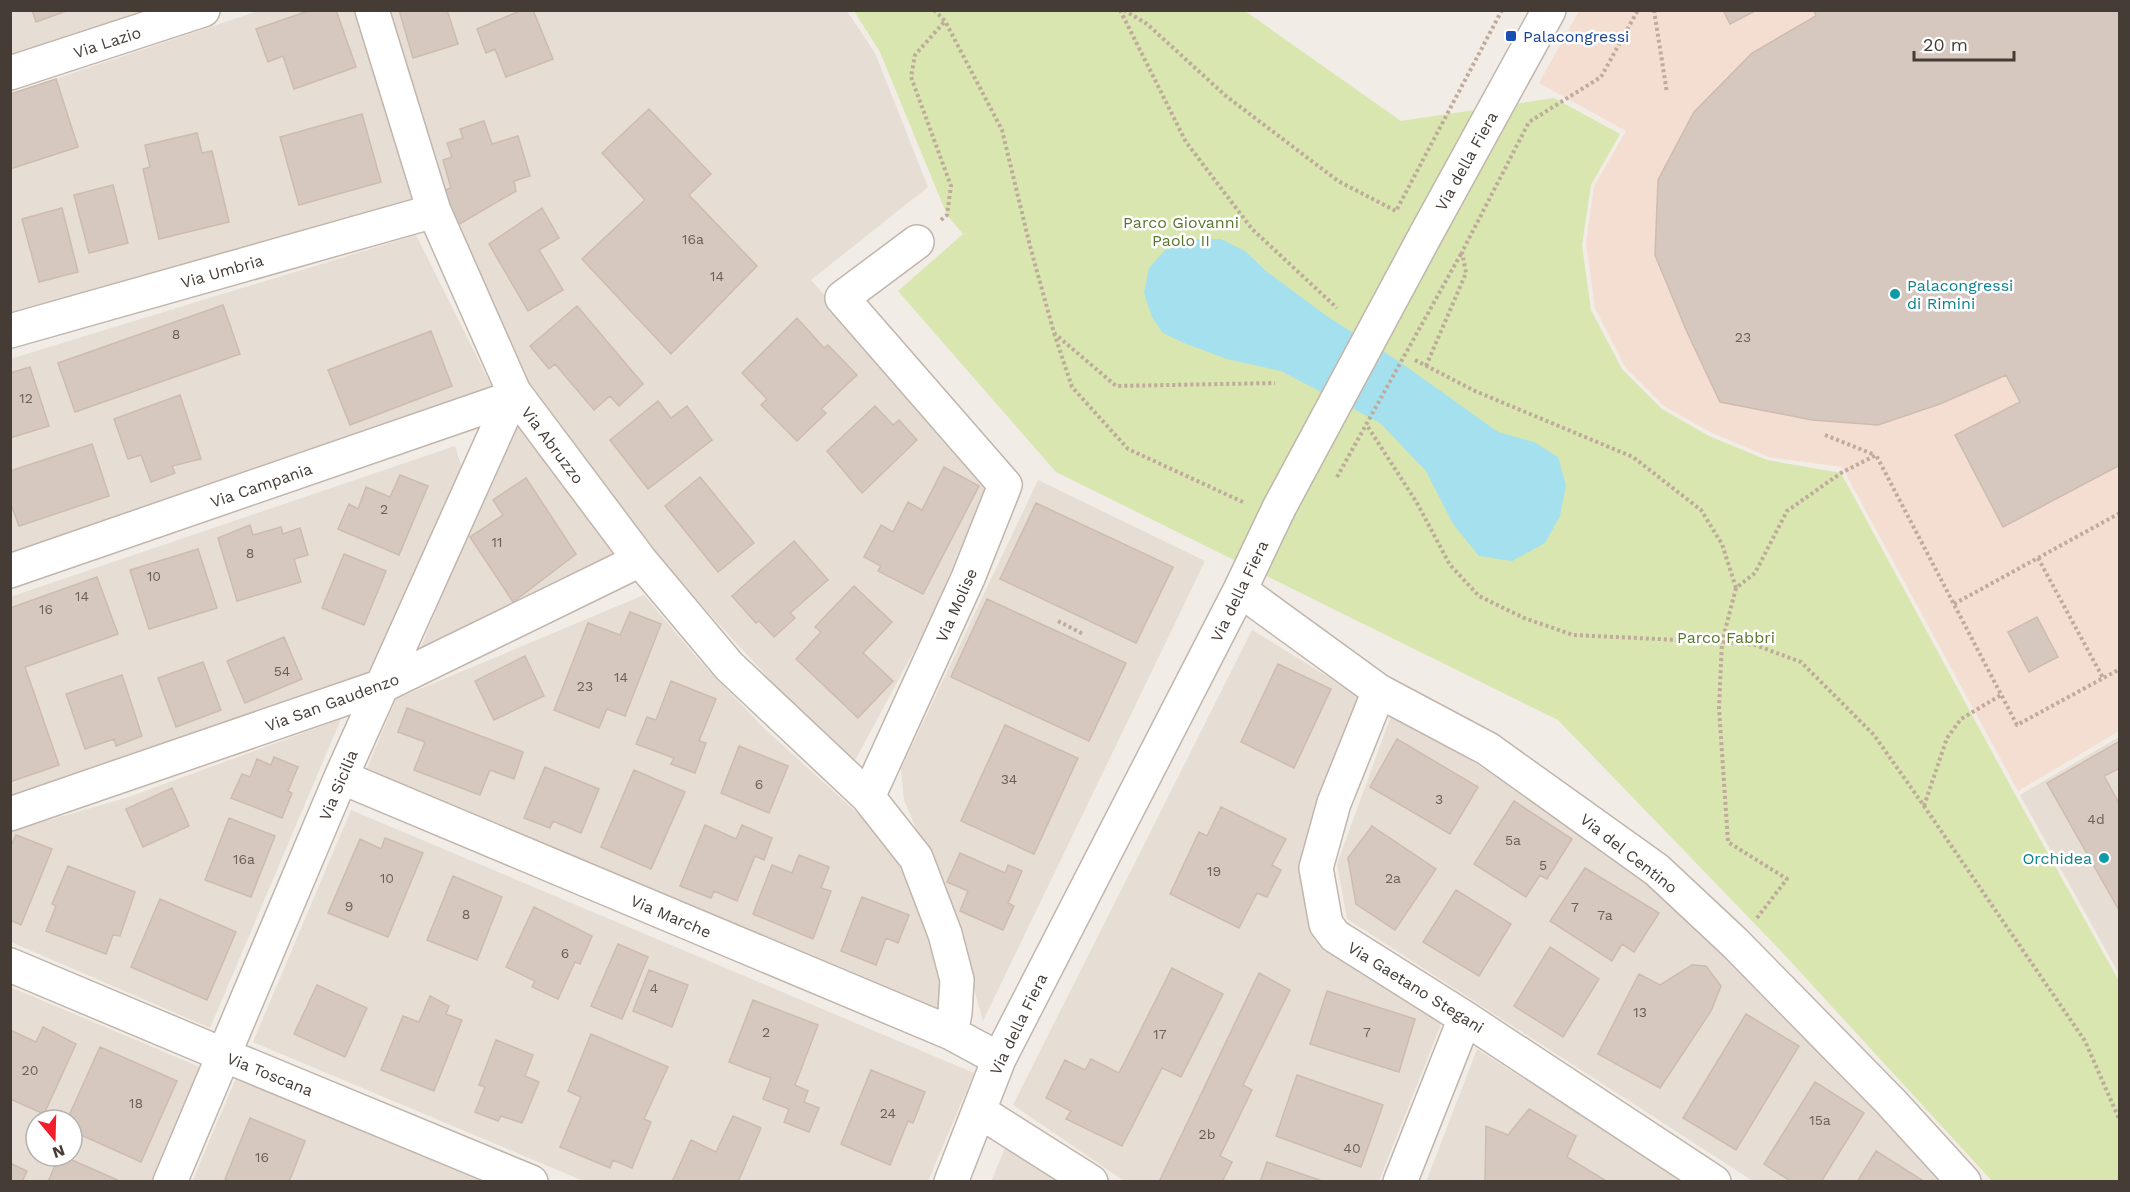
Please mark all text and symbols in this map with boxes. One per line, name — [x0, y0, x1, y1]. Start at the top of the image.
street label: Via Lazio — [71, 23, 143, 62]
scale bar — [1914, 24, 2014, 62]
place label: Palacongressi — [1523, 27, 1629, 46]
marker: Palacongressi — [1504, 29, 1518, 43]
text: 20 m — [1923, 34, 1968, 55]
street label: Via della Fiera — [1431, 108, 1502, 214]
park label: Parco Giovanni Paolo II — [1123, 213, 1239, 250]
house number: 16a — [682, 231, 704, 247]
street label: Via Umbria — [179, 251, 266, 292]
house number: 14 — [710, 268, 724, 284]
place label: Palacongressi di Rimini — [1907, 276, 2013, 313]
marker: Palacongressi di Rimini — [1888, 287, 1902, 301]
house number: 8 — [172, 326, 180, 342]
house number: 23 — [1735, 329, 1751, 345]
house number: 12 — [19, 390, 33, 406]
street label: Via Abruzzo — [517, 403, 588, 488]
street label: Via Campania — [208, 459, 315, 512]
house number: 2 — [380, 501, 388, 517]
house number: 11 — [492, 534, 502, 550]
street label: Via della Fiera — [1207, 537, 1272, 645]
house number: 8 — [246, 545, 254, 561]
street label: Via Molise — [932, 565, 981, 645]
house number: 10 — [147, 568, 161, 584]
house number: 14 — [75, 588, 89, 604]
house number: 16 — [39, 601, 53, 617]
park label: Parco Fabbri — [1677, 628, 1775, 647]
house number: 54 — [274, 663, 290, 679]
street label: Via San Gaudenzo — [263, 669, 402, 736]
house number: 14 — [614, 669, 628, 685]
house number: 23 — [577, 678, 593, 694]
street label: Via Sicilia — [315, 747, 362, 823]
house number: 34 — [1001, 771, 1017, 787]
house number: 6 — [755, 776, 763, 792]
house number: 3 — [1435, 791, 1443, 807]
street label: Via del Centino — [1576, 809, 1681, 897]
house number: 4d — [2087, 811, 2105, 827]
house number: 5a — [1505, 832, 1521, 848]
place label: Orchidea — [2022, 849, 2092, 868]
house number: 16a — [233, 851, 255, 867]
marker: Orchidea — [2097, 851, 2111, 865]
house number: 5 — [1539, 857, 1547, 873]
house number: 19 — [1207, 863, 1221, 879]
house number: 10 — [380, 870, 394, 886]
house number: 2a — [1385, 870, 1401, 886]
street label: Via Marche — [628, 891, 714, 942]
house number: 9 — [345, 898, 353, 914]
house number: 7 — [1571, 899, 1579, 915]
house number: 8 — [462, 906, 470, 922]
house number: 7a — [1597, 907, 1613, 923]
street label: Via Gaetano Stegani — [1344, 938, 1487, 1037]
house number: 6 — [561, 945, 569, 961]
street label: Via della Fiera — [986, 970, 1051, 1078]
house number: 4 — [650, 980, 658, 996]
house number: 13 — [1633, 1004, 1647, 1020]
house number: 2 — [762, 1024, 770, 1040]
house number: 7 — [1363, 1024, 1371, 1040]
house number: 17 — [1153, 1026, 1167, 1042]
street label: Via Toscana — [224, 1049, 316, 1100]
house number: 20 — [22, 1062, 38, 1078]
house number: 18 — [129, 1095, 143, 1111]
house number: 24 — [880, 1105, 896, 1121]
north arrow — [24, 1108, 84, 1168]
house number: 15a — [1809, 1112, 1831, 1128]
house number: 2b — [1199, 1126, 1215, 1142]
house number: 40 — [1343, 1140, 1361, 1156]
text: N — [50, 1141, 67, 1163]
house number: 16 — [255, 1149, 269, 1165]

